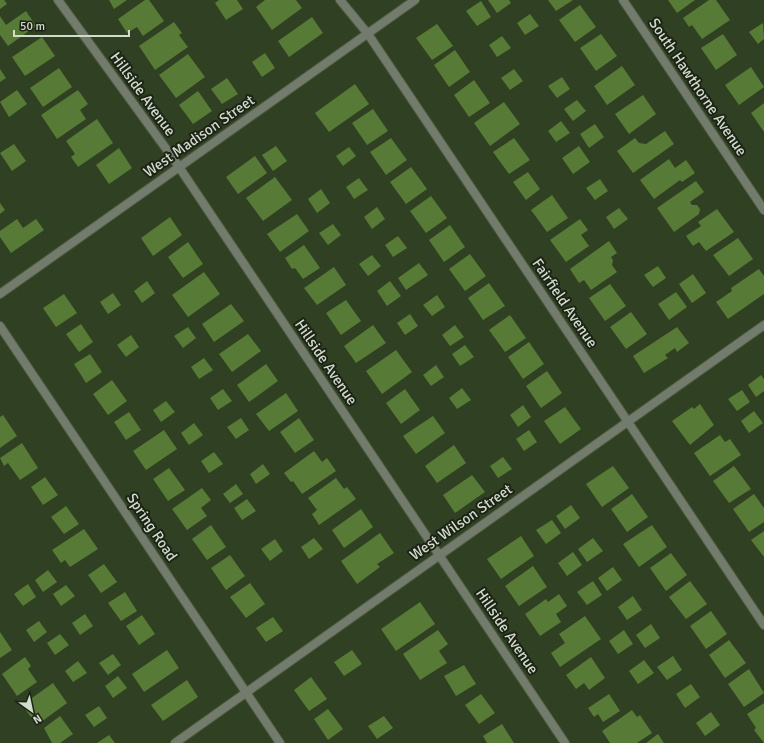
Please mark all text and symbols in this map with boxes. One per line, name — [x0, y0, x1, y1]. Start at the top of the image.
scale bar — [14, 12, 129, 38]
street label: South Hawthorne Avenue — [645, 15, 751, 159]
text: 50 m — [20, 19, 45, 34]
street label: Hillside Avenue — [107, 49, 179, 139]
street label: West Madison Street — [140, 91, 258, 181]
street label: Fairfield Avenue — [529, 255, 601, 351]
street label: Hillside Avenue — [291, 316, 361, 408]
street label: West Wilson Street — [406, 480, 516, 564]
street label: Spring Road — [123, 490, 181, 564]
street label: Hillside Avenue — [472, 585, 542, 677]
north arrow — [12, 691, 52, 731]
text: N — [30, 711, 44, 727]

